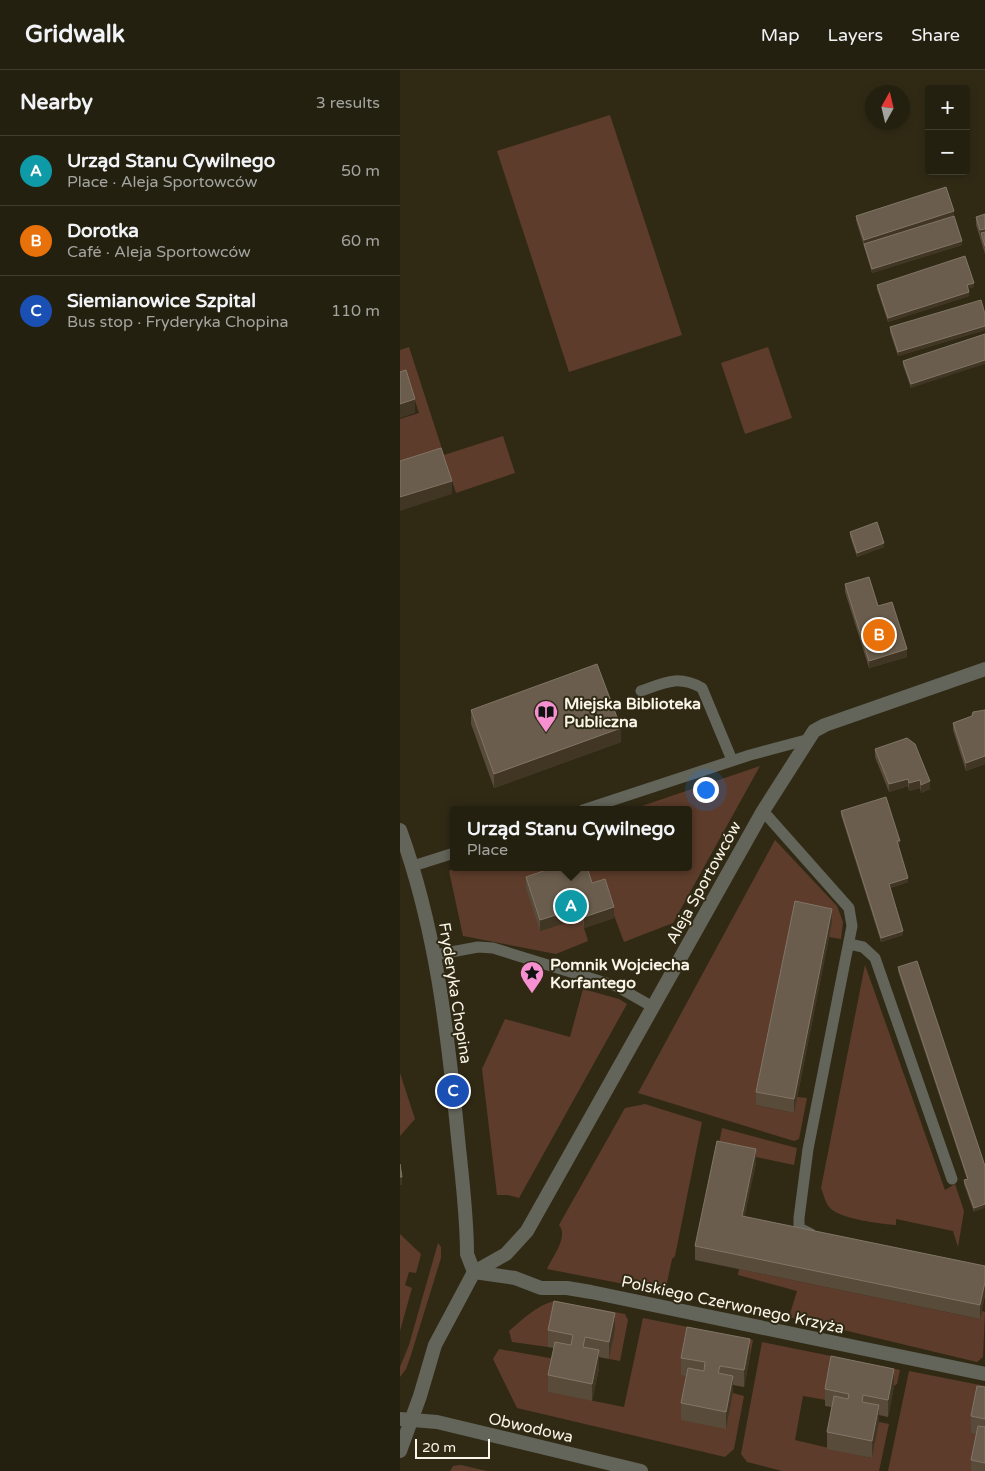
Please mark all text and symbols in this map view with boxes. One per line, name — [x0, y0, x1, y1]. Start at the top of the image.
text: Gridwalk — [25, 20, 125, 49]
text: Map — [761, 24, 800, 46]
text: Layers — [828, 24, 883, 46]
text: Share — [911, 24, 960, 46]
north arrow — [865, 85, 910, 130]
map controls — [925, 85, 970, 175]
button: + — [925, 85, 970, 130]
text: Nearby — [20, 90, 93, 115]
text: 3 results — [316, 93, 380, 113]
button: − — [925, 130, 970, 175]
text: Urząd Stanu Cywilnego — [67, 150, 275, 172]
text: A — [30, 161, 42, 181]
text: 50 m — [341, 161, 380, 181]
text: Place · Aleja Sportowców — [67, 172, 257, 192]
text: Dorotka — [67, 220, 139, 242]
text: B — [30, 231, 42, 251]
text: 60 m — [341, 231, 380, 251]
text: Café · Aleja Sportowców — [67, 242, 251, 262]
text: Siemianowice Szpital — [67, 290, 256, 312]
text: C — [30, 301, 42, 321]
text: 110 m — [331, 301, 380, 321]
text: Bus stop · Fryderyka Chopina — [67, 312, 288, 332]
pin: B — [863, 616, 895, 654]
place label: Miejska Biblioteka Publiczna — [564, 694, 701, 732]
library icon: Miejska Biblioteka Publiczna — [533, 699, 559, 733]
your location — [693, 777, 719, 803]
popup — [450, 806, 692, 871]
text: Urząd Stanu Cywilnego — [467, 818, 675, 840]
street label: Aleja Sportowców — [662, 818, 746, 947]
text: Place — [467, 840, 508, 860]
pin: A — [555, 887, 587, 925]
street label: Fryderyka Chopina — [434, 921, 476, 1065]
place label: Pomnik Wojciecha Korfantego — [550, 955, 690, 993]
place icon: Pomnik Wojciecha Korfantego — [519, 960, 545, 994]
pin: C — [437, 1072, 469, 1110]
street label: Polskiego Czerwonego Krzyża — [620, 1272, 846, 1338]
street label: Obwodowa — [486, 1409, 575, 1447]
scale bar — [415, 1436, 490, 1459]
text: 20 m — [422, 1439, 456, 1456]

